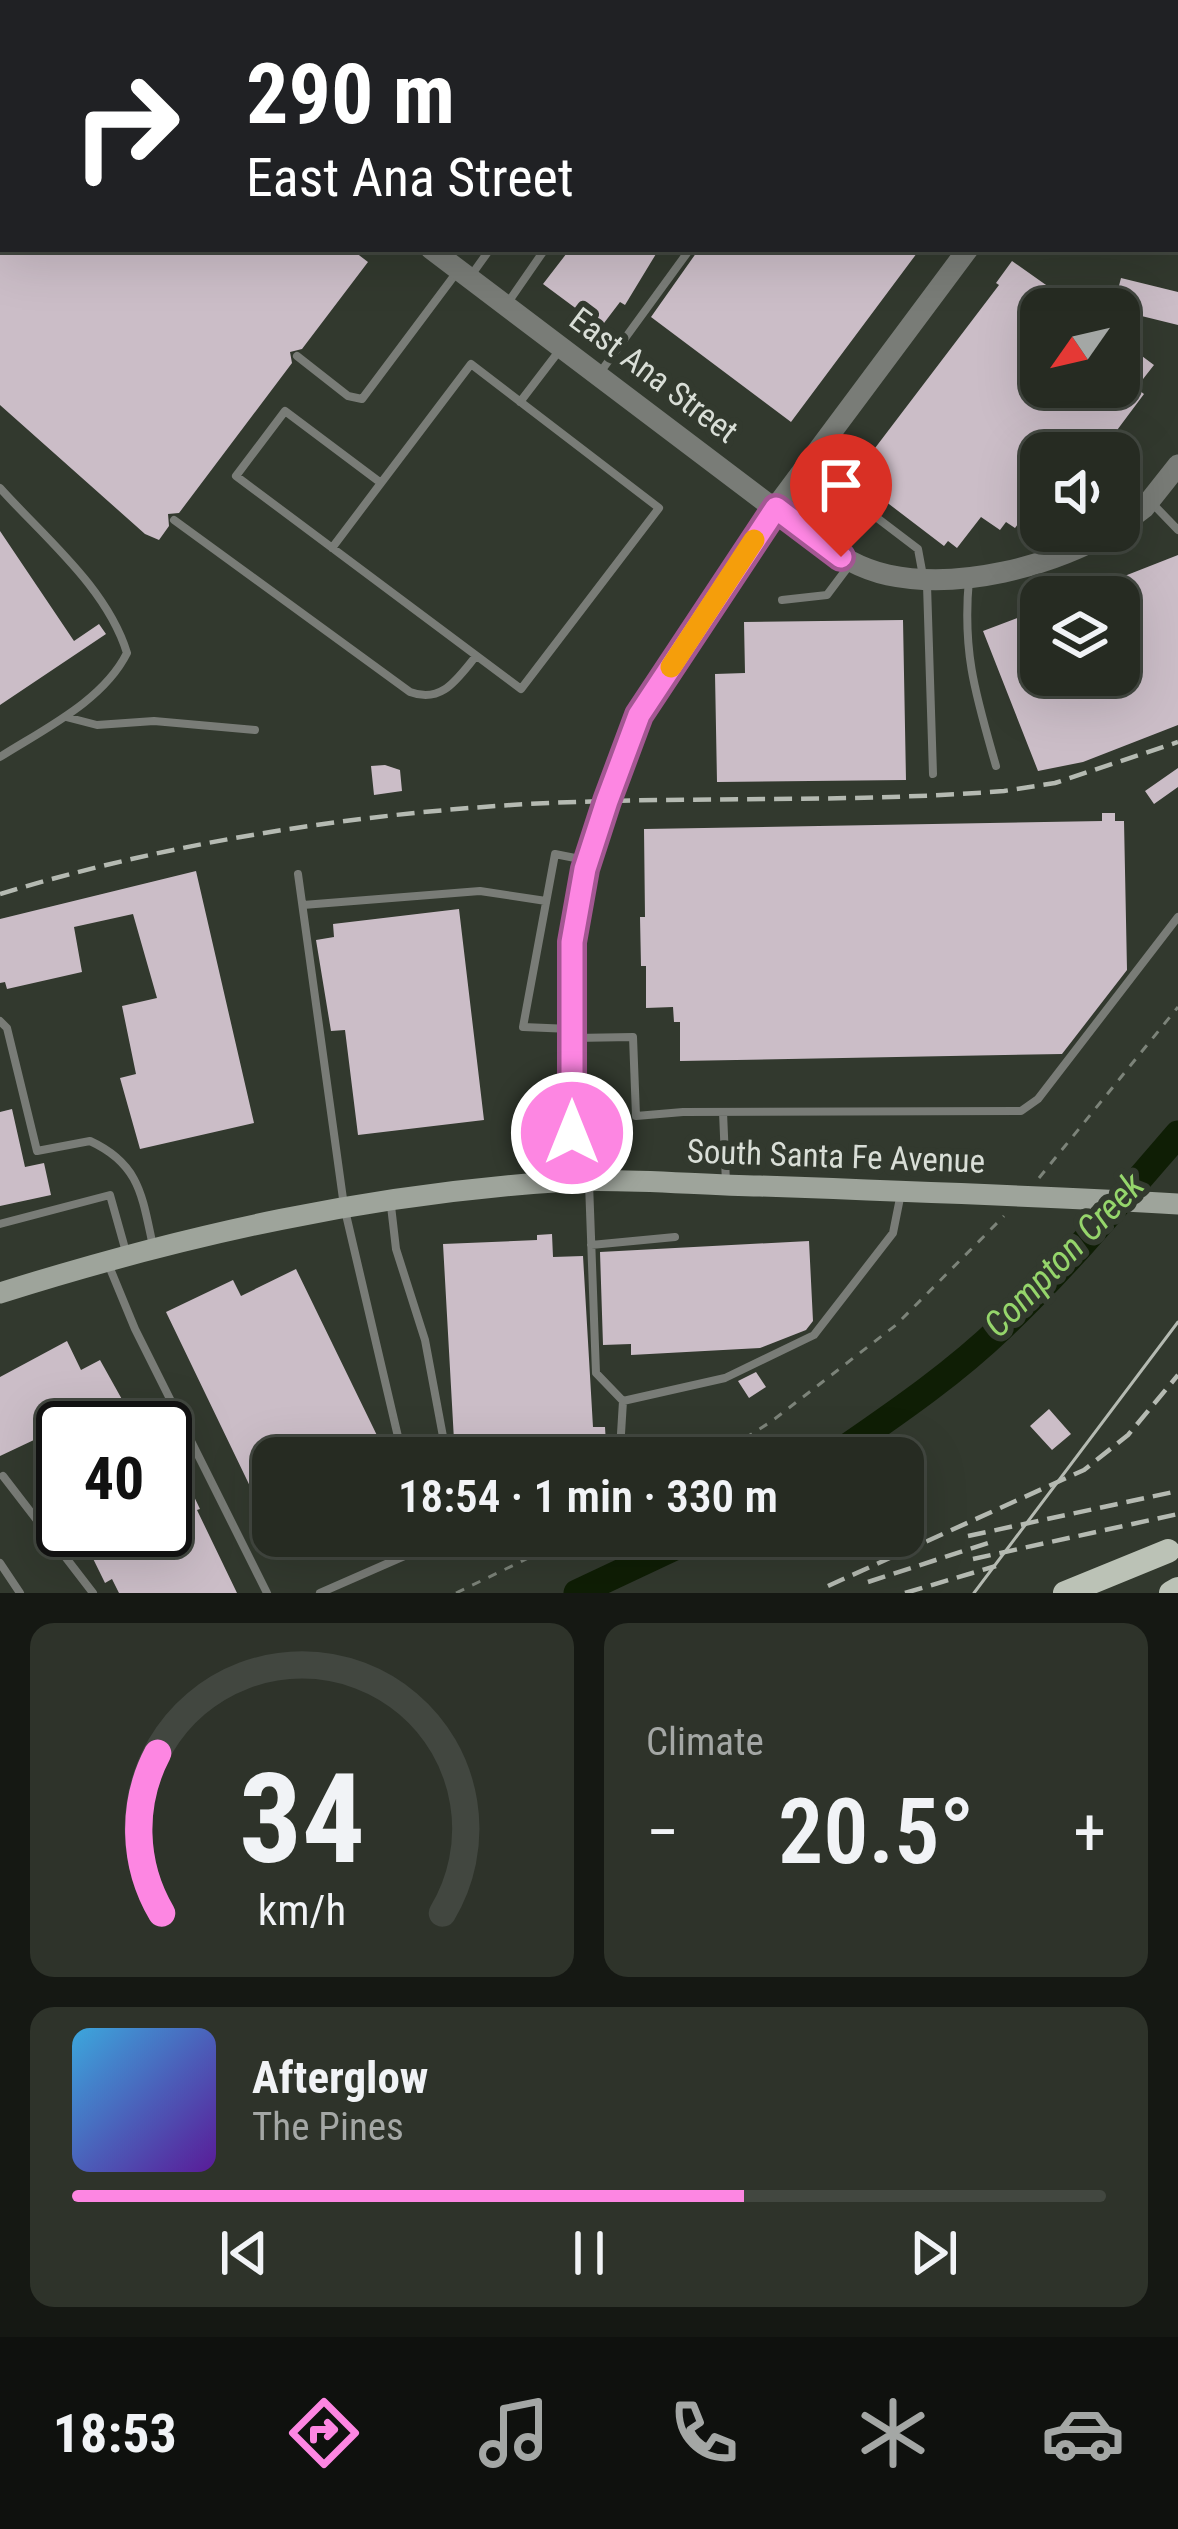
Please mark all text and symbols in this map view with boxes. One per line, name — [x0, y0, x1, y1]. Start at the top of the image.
text: 290 m — [246, 45, 455, 144]
icon: right — [48, 48, 204, 204]
text: East Ana Street — [246, 146, 574, 209]
north arrow — [1020, 288, 1140, 408]
map controls — [1020, 288, 1140, 696]
street label: East Ana Street — [562, 299, 746, 451]
button: sound — [1020, 432, 1140, 552]
pin — [790, 434, 892, 557]
icon: arrive — [808, 452, 874, 518]
button: layers — [1020, 576, 1140, 696]
position arrow — [509, 1070, 635, 1196]
street label: South Santa Fe Avenue — [686, 1131, 986, 1181]
water label: Compton Creek — [975, 1163, 1154, 1346]
speed limit sign: 40 — [36, 1401, 192, 1557]
text: 18:54 · 1 min · 330 m — [398, 1470, 778, 1523]
text: Climate — [646, 1719, 764, 1765]
text: 34 — [239, 1746, 365, 1892]
text: 20.5° — [778, 1780, 974, 1885]
text: − — [646, 1794, 679, 1871]
text: + — [1073, 1794, 1106, 1871]
text: km/h — [258, 1885, 346, 1935]
text: Afterglow — [252, 2051, 428, 2104]
text: The Pines — [252, 2104, 404, 2150]
icon: previous — [211, 2220, 277, 2286]
icon: pause — [556, 2220, 622, 2286]
icon: next — [901, 2220, 967, 2286]
icon: directions — [282, 2391, 366, 2475]
icon: music — [472, 2391, 556, 2475]
icon: phone — [662, 2391, 746, 2475]
icon: climate — [851, 2391, 935, 2475]
icon: car — [1041, 2391, 1125, 2475]
text: 18:53 — [53, 2402, 177, 2465]

